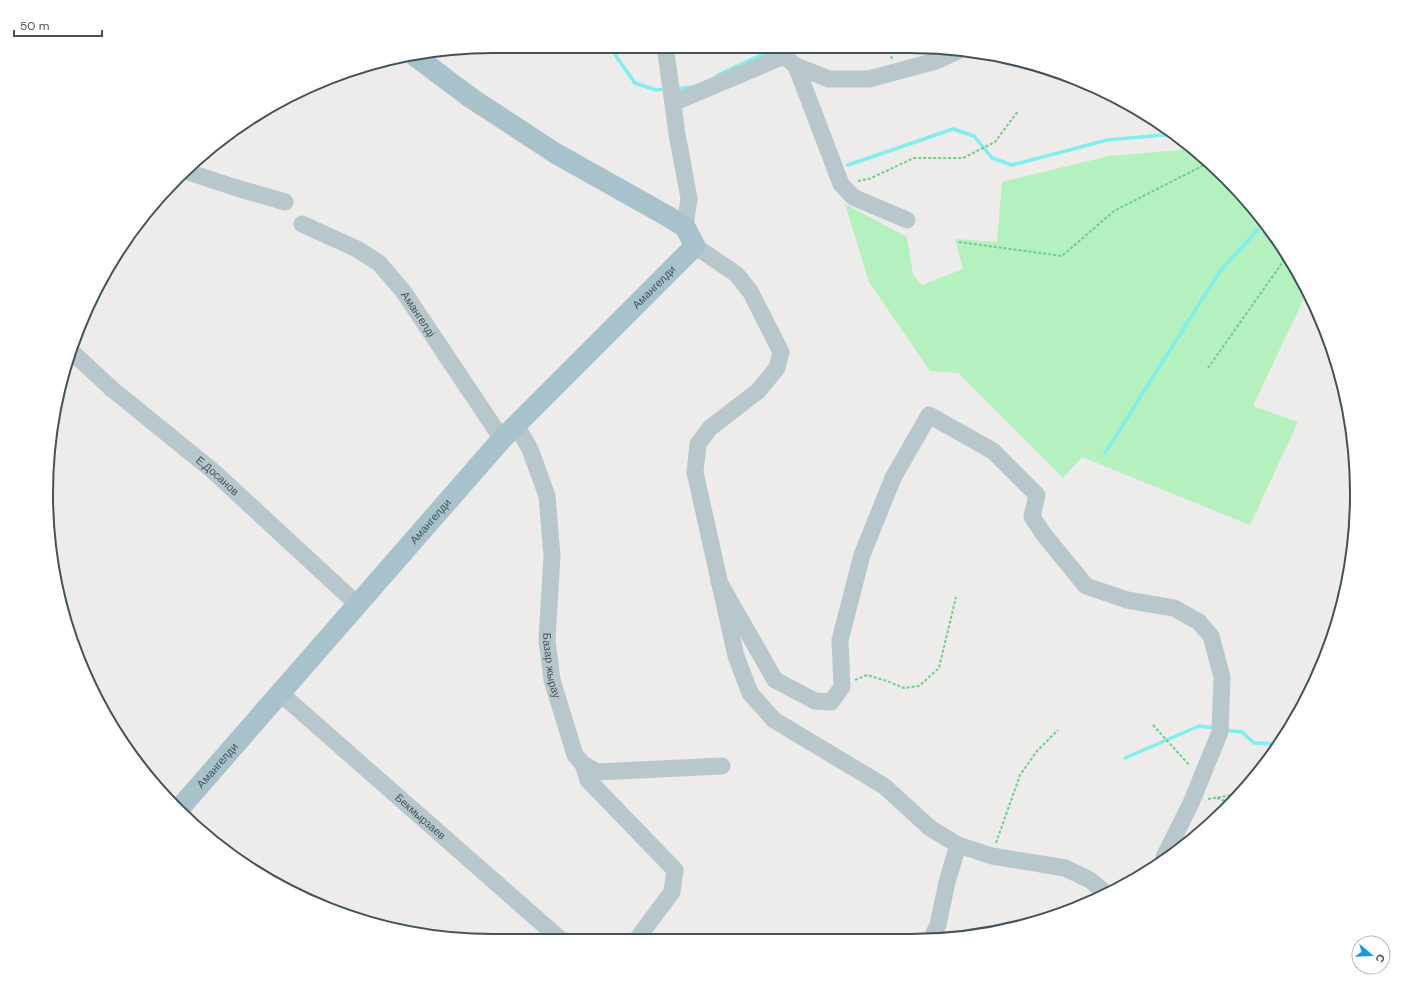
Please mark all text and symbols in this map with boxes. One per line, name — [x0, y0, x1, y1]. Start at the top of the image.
scale bar — [14, 12, 102, 38]
text: 50 m — [20, 18, 49, 34]
street label: Амангелди — [629, 262, 679, 312]
street label: Амангелді — [398, 288, 439, 339]
street label: Е.Досанов — [193, 453, 242, 499]
street label: Амангелди — [407, 496, 454, 547]
street label: Базар жырау — [540, 632, 564, 700]
street label: Амангелди — [194, 740, 241, 791]
street label: Бекмырзаев — [392, 790, 449, 842]
north arrow — [1351, 935, 1391, 975]
text: С — [1373, 952, 1388, 964]

